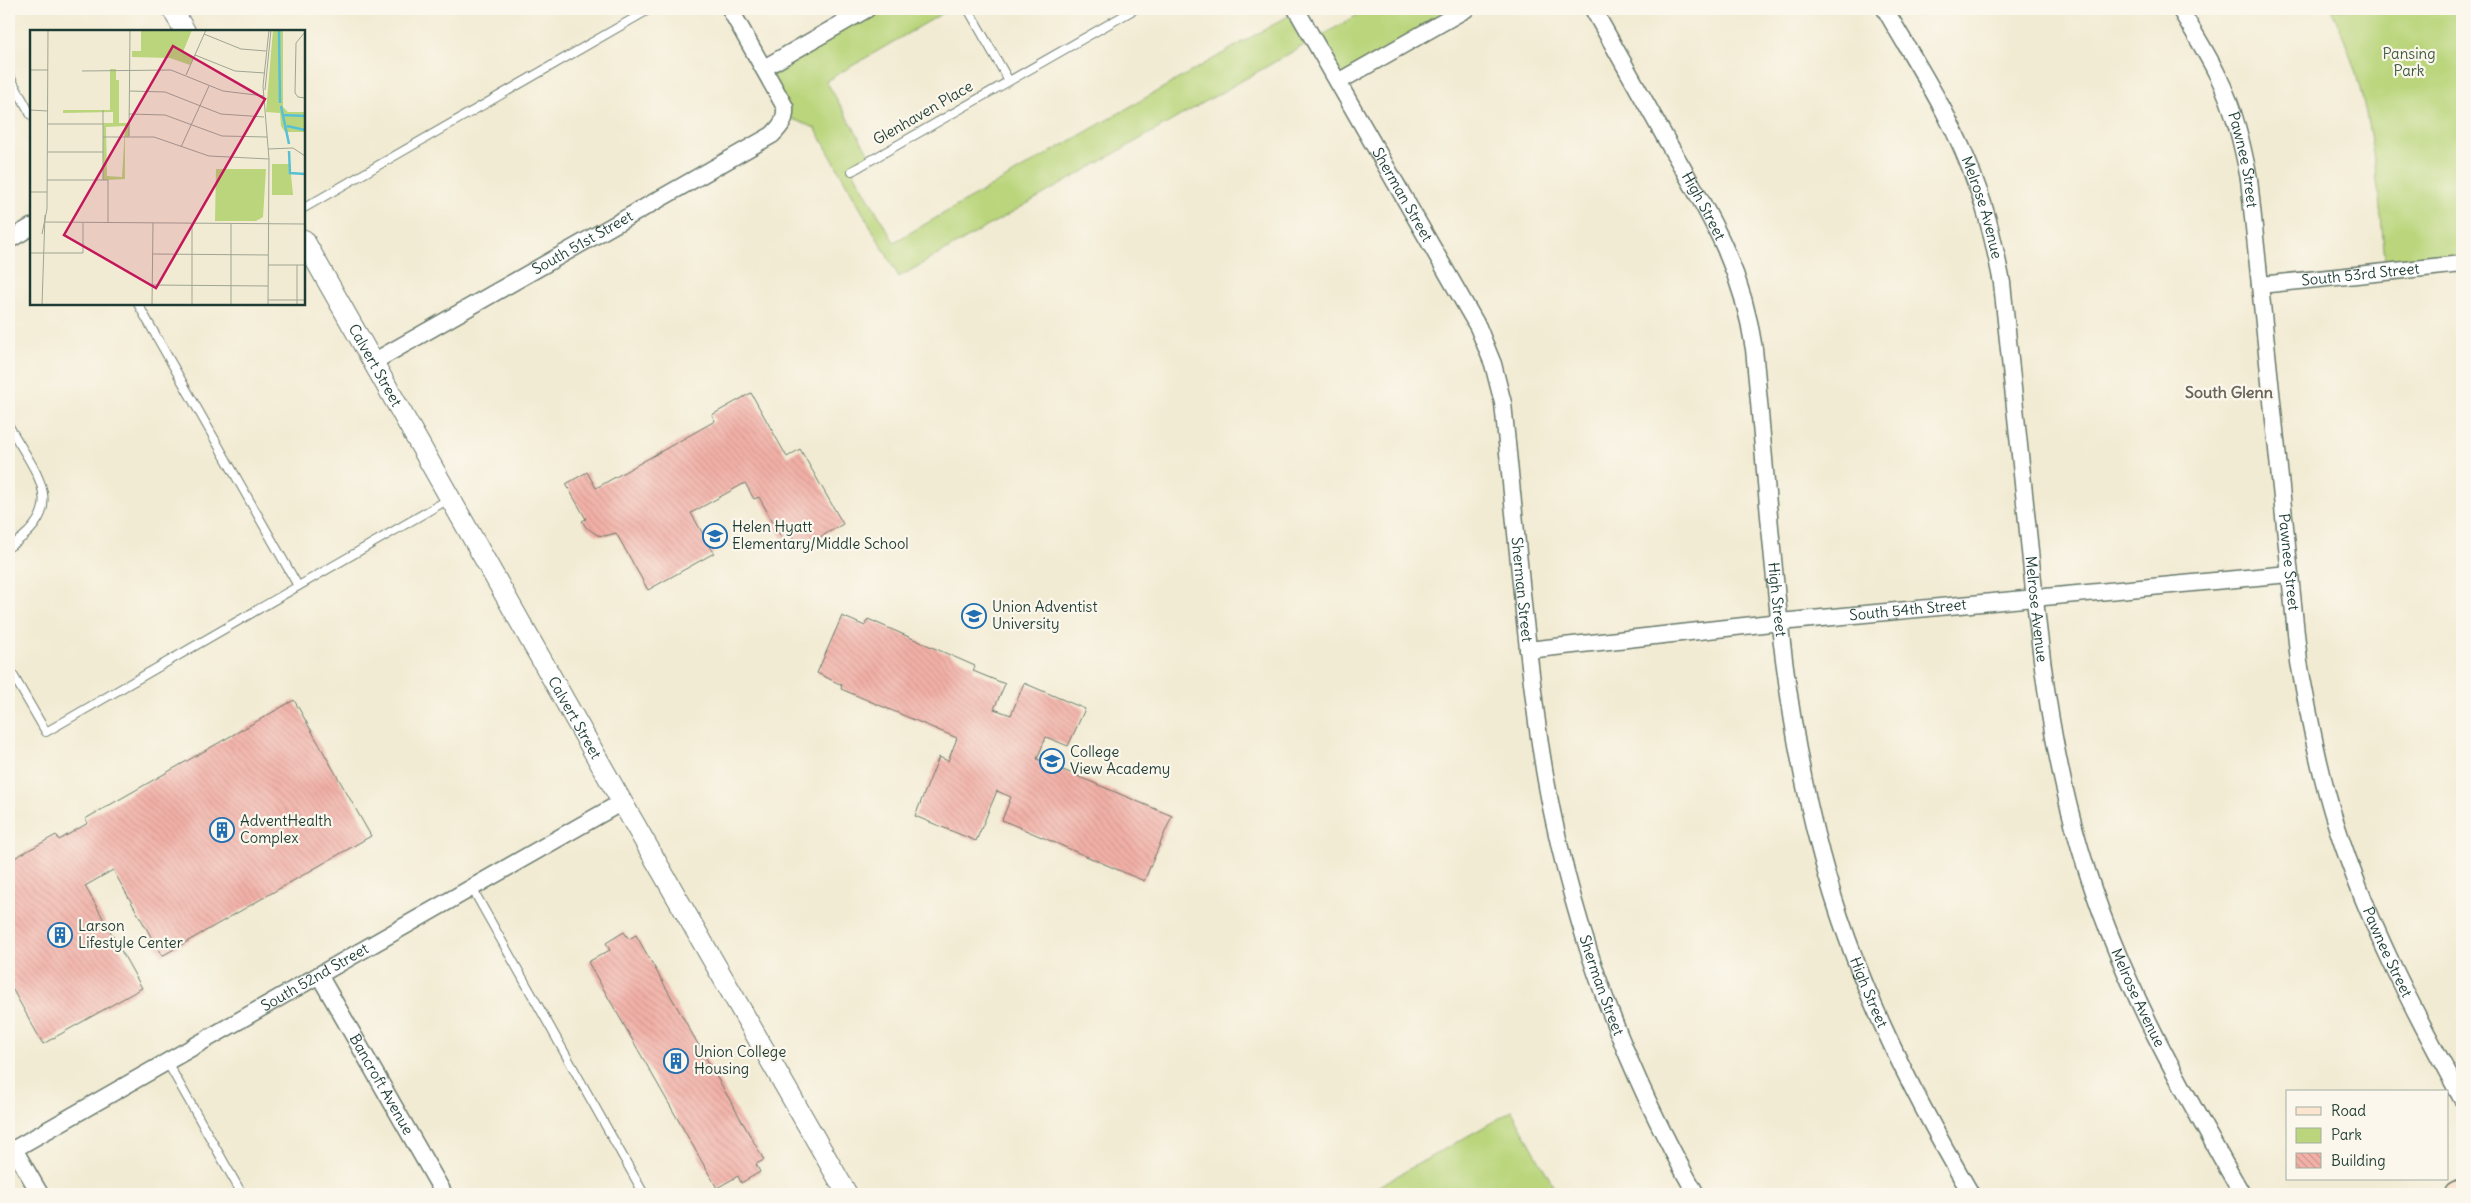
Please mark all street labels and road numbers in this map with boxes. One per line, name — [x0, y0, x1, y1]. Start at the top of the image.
street label: Glenhaven Place — [869, 76, 976, 149]
street label: Pawnee Street — [2224, 109, 2262, 209]
street label: Sherman Street — [1368, 144, 1437, 245]
street label: Melrose Avenue — [1957, 153, 2007, 261]
street label: High Street — [1678, 168, 1730, 243]
street label: South 51st Street — [528, 206, 636, 279]
street label: South 53rd Street — [2301, 258, 2420, 290]
street label: Calvert Street — [344, 320, 406, 410]
street label: Pawnee Street — [2275, 512, 2304, 611]
street label: Sherman Street — [1507, 536, 1537, 643]
street label: Melrose Avenue — [2022, 555, 2052, 663]
street label: High Street — [1764, 561, 1791, 638]
street label: South 54th Street — [1848, 594, 1967, 624]
street label: Calvert Street — [544, 673, 606, 762]
street label: Pawnee Street — [2359, 904, 2417, 1000]
street label: Sherman Street — [1575, 933, 1629, 1038]
street label: South 52nd Street — [257, 939, 372, 1015]
street label: Melrose Avenue — [2107, 945, 2170, 1050]
street label: High Street — [1846, 954, 1892, 1031]
street label: Bancroft Avenue — [346, 1030, 418, 1138]

